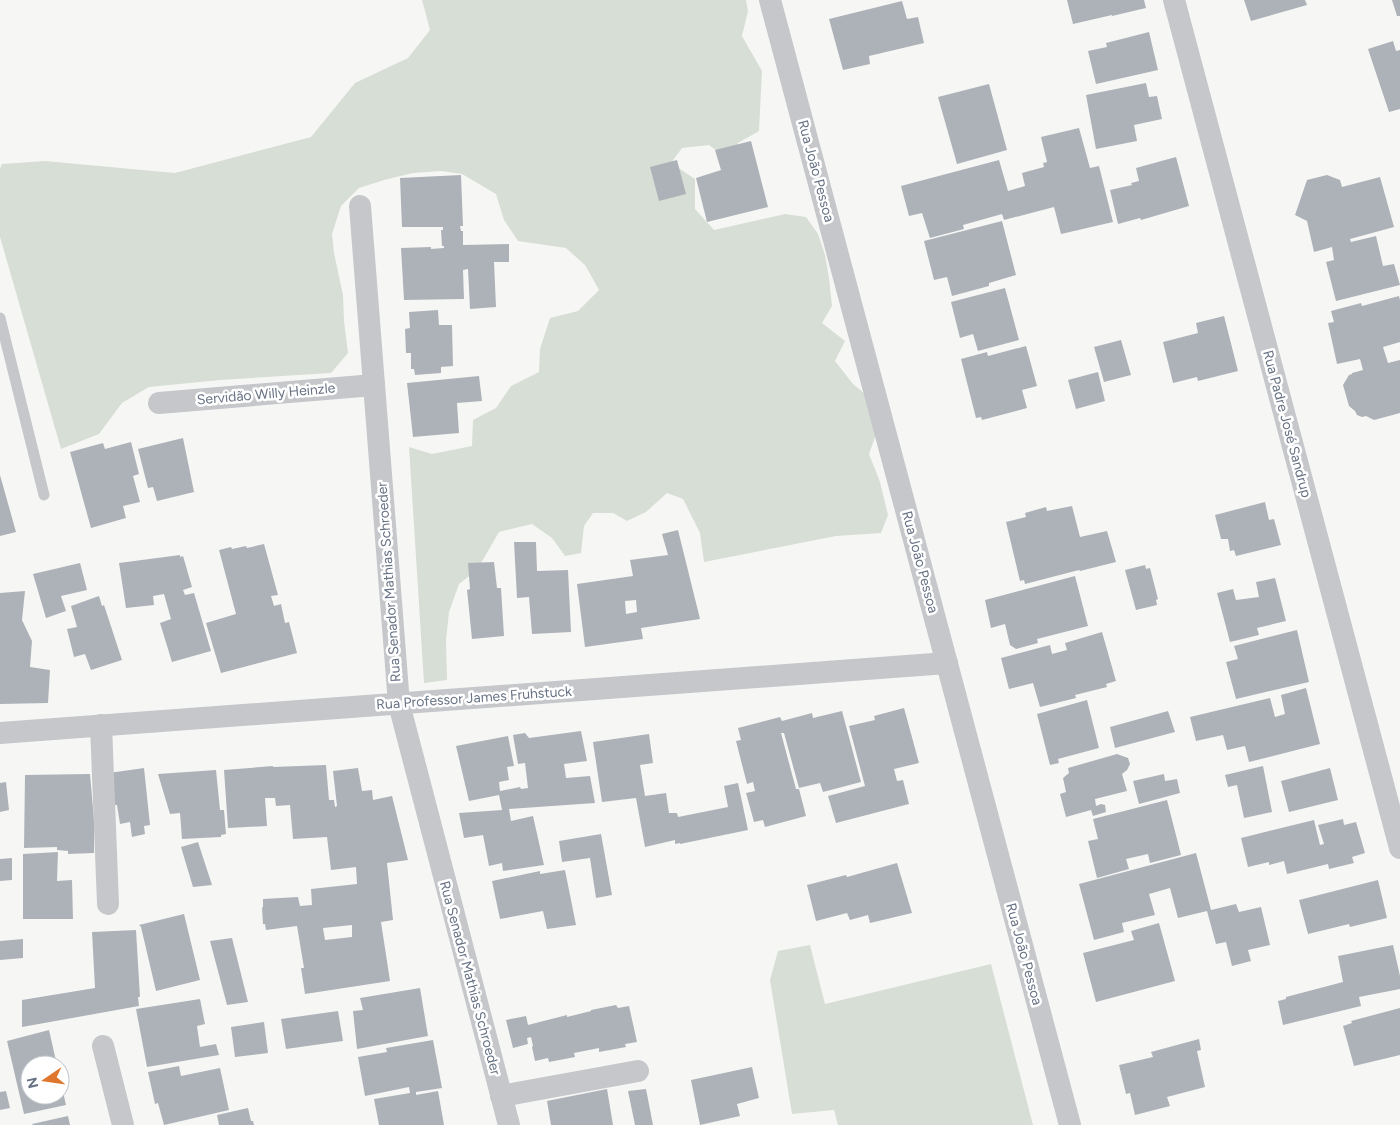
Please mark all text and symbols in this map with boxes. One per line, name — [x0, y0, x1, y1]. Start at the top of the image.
street label: Rua João Pessoa — [794, 118, 838, 224]
street label: Rua Padre José Sandrup — [1259, 348, 1315, 500]
street label: Servidão Willy Heinzle — [196, 379, 336, 409]
street label: Rua Senador Mathias Schroeder — [374, 481, 404, 683]
street label: Rua João Pessoa — [898, 509, 942, 615]
street label: Rua Professor James Fruhstuck — [376, 683, 573, 713]
street label: Rua Senador Mathias Schroeder — [436, 879, 504, 1077]
street label: Rua João Pessoa — [1002, 901, 1046, 1007]
north arrow — [20, 1055, 70, 1105]
text: N — [23, 1076, 42, 1090]

